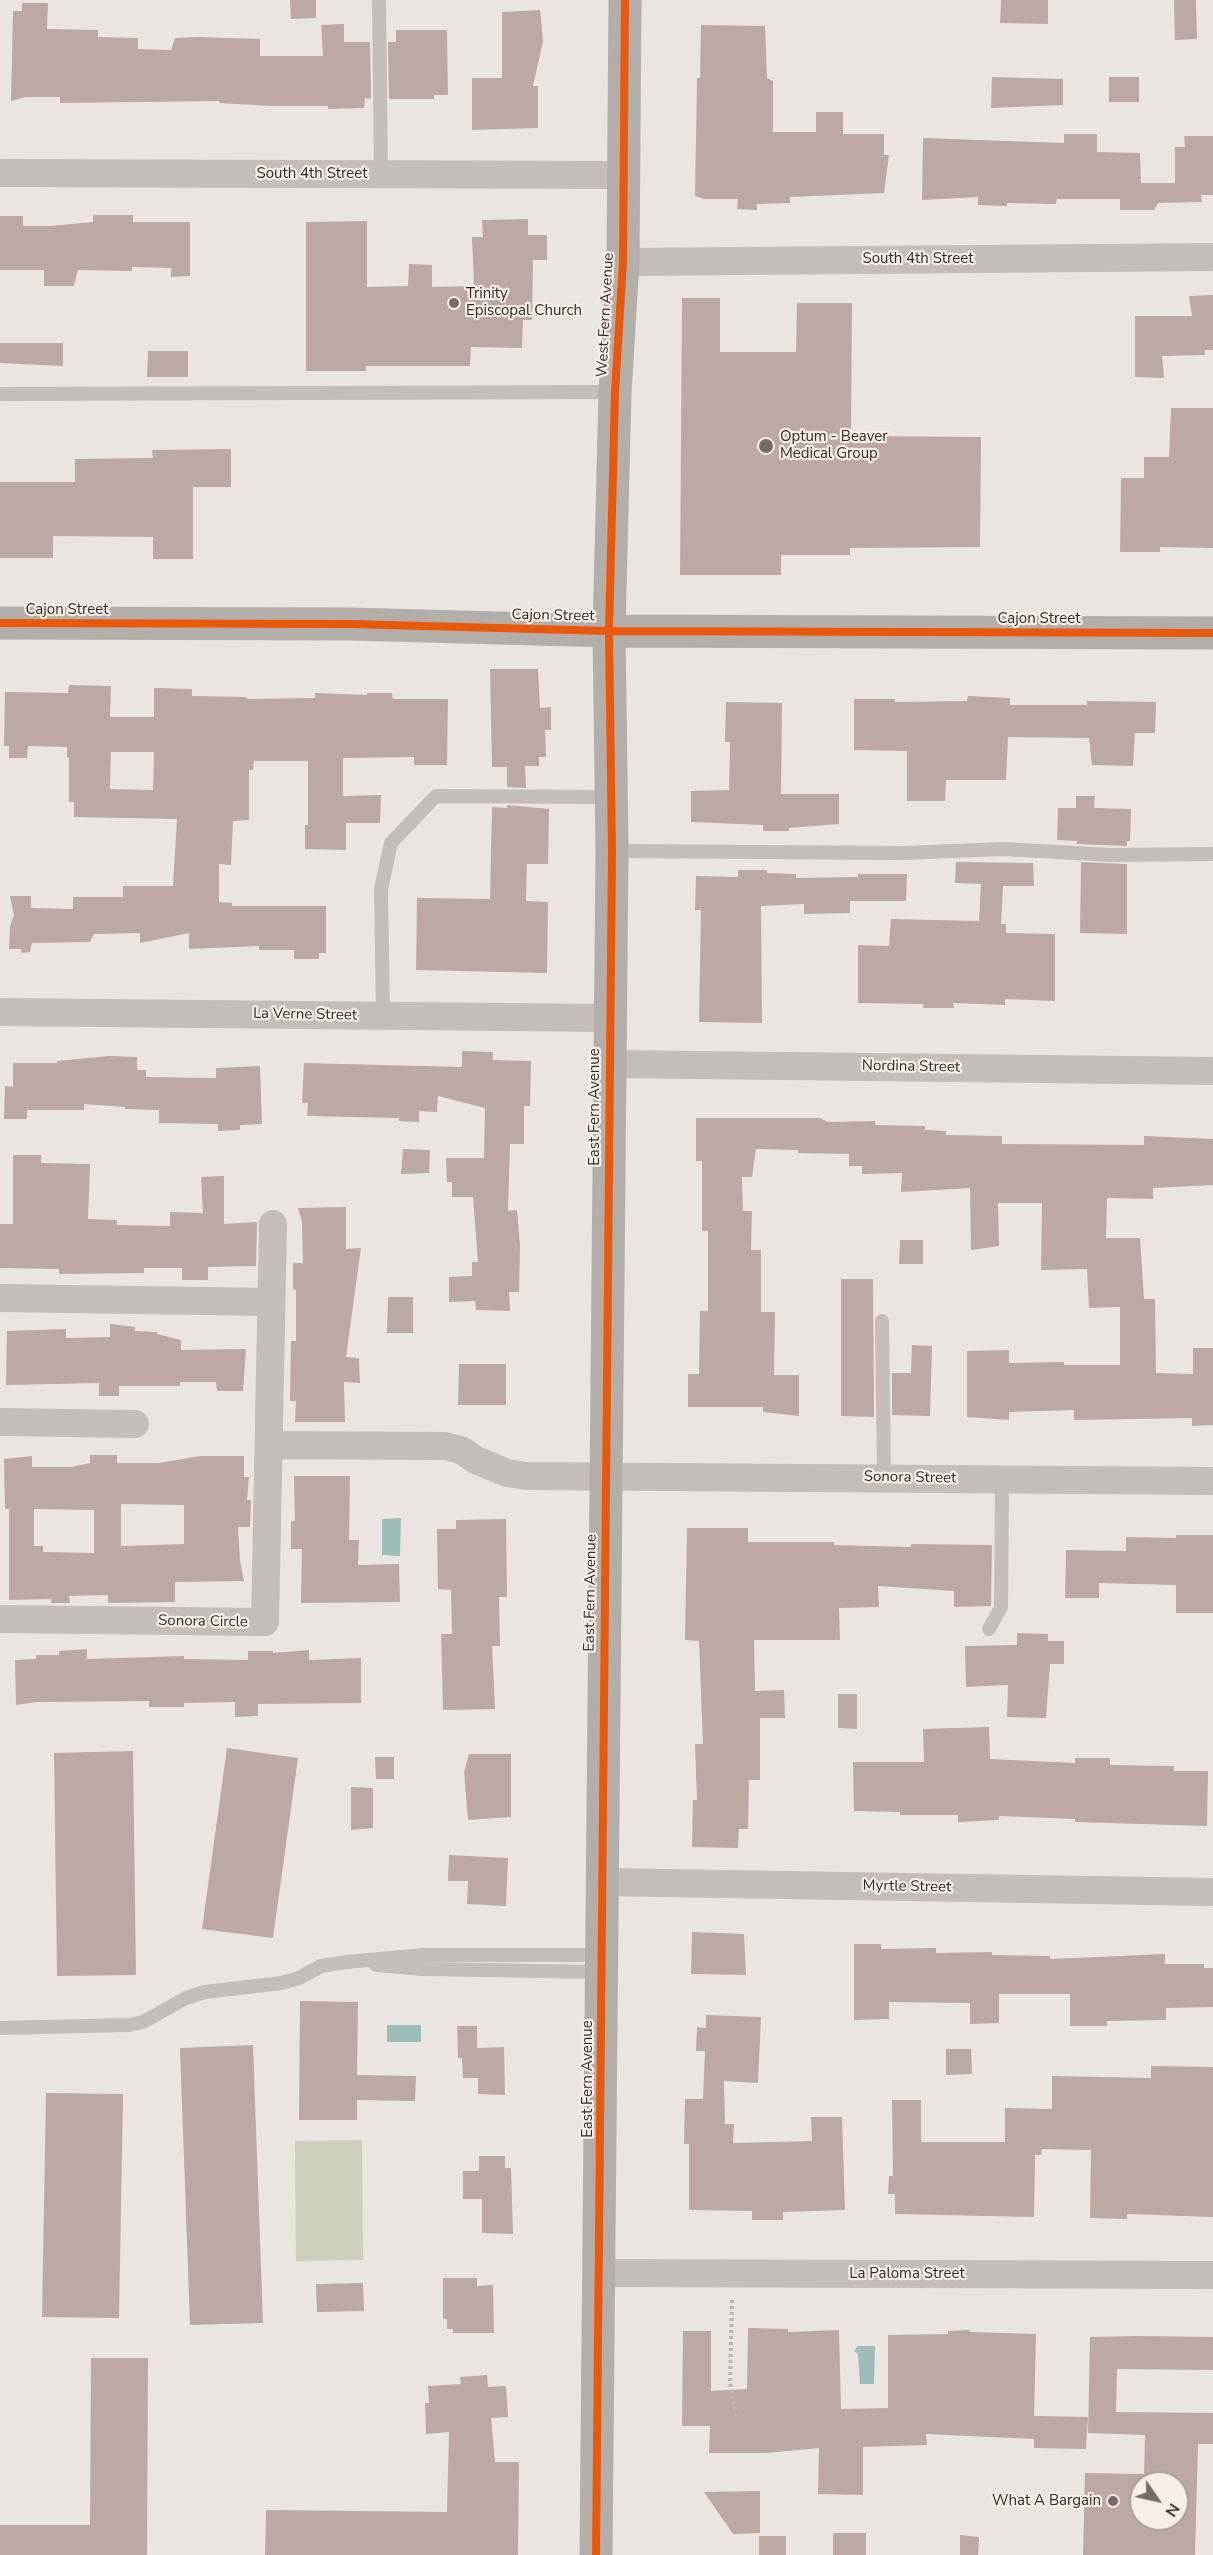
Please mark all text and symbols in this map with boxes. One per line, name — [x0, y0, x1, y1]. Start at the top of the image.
street label: South 4th Street — [256, 165, 368, 183]
street label: South 4th Street — [862, 250, 974, 268]
street label: West Fern Avenue — [594, 252, 618, 378]
place label: Trinity Episcopal Church — [466, 285, 582, 320]
marker: Trinity Episcopal Church — [447, 296, 461, 310]
place label: Optum - Beaver Medical Group — [780, 428, 888, 463]
marker: Optum - Beaver Medical Group — [757, 437, 775, 455]
street label: Cajon Street — [26, 601, 108, 619]
street label: Cajon Street — [511, 606, 595, 626]
street label: Cajon Street — [998, 610, 1080, 628]
street label: La Verne Street — [253, 1005, 357, 1025]
street label: East Fern Avenue — [586, 1048, 604, 1166]
street label: Nordina Street — [862, 1057, 960, 1077]
street label: Sonora Street — [864, 1468, 956, 1488]
street label: East Fern Avenue — [581, 1534, 601, 1652]
street label: Sonora Circle — [158, 1612, 248, 1632]
street label: Myrtle Street — [863, 1877, 951, 1897]
street label: East Fern Avenue — [579, 2020, 597, 2138]
street label: La Paloma Street — [849, 2265, 965, 2283]
north arrow — [1129, 2471, 1189, 2531]
place label: What A Bargain — [992, 2492, 1101, 2510]
marker: What A Bargain — [1106, 2494, 1120, 2508]
text: N — [1160, 2499, 1185, 2521]

